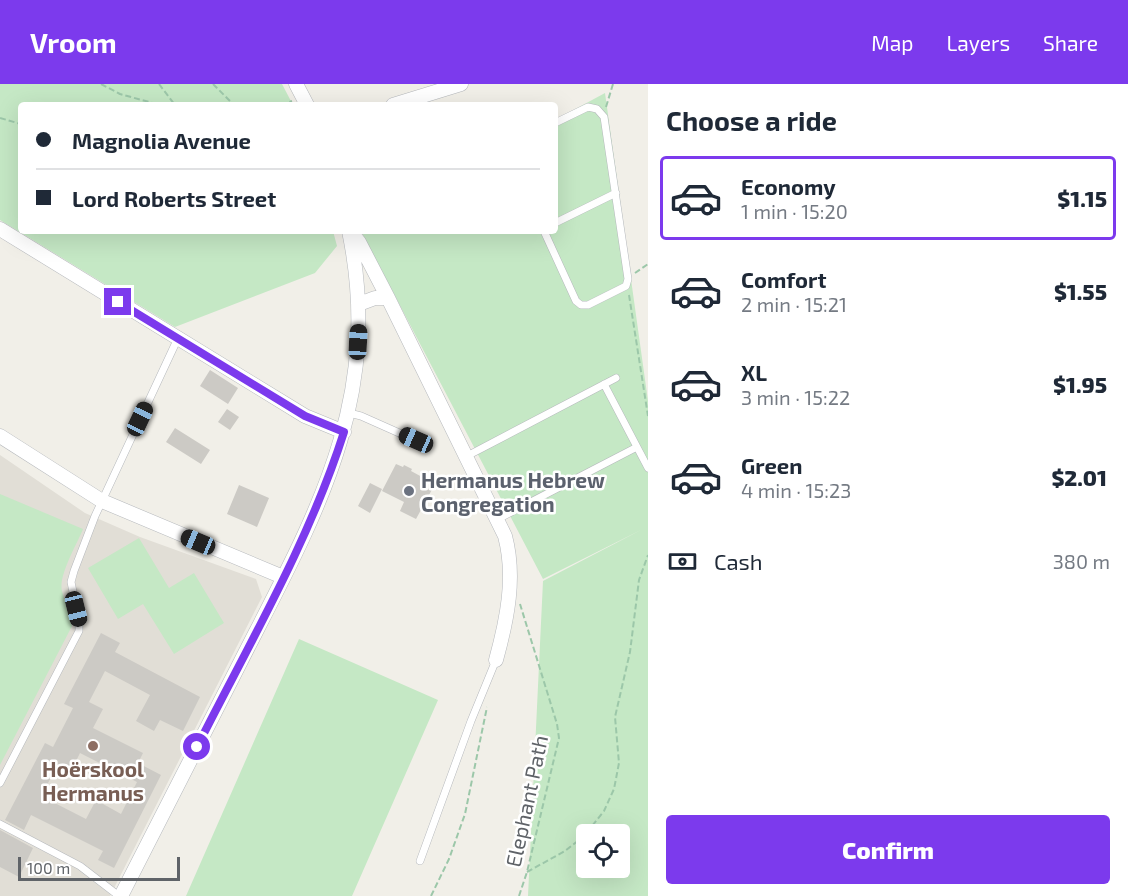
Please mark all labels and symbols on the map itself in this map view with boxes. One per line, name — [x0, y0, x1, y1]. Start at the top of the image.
route end — [104, 288, 131, 315]
car — [348, 324, 368, 360]
car — [124, 399, 156, 439]
car — [396, 424, 436, 456]
place label: Hermanus Hebrew Congregation — [421, 467, 605, 516]
marker: Hermanus Hebrew Congregation — [402, 484, 416, 498]
car — [178, 527, 218, 557]
car — [63, 589, 89, 629]
route start — [183, 733, 210, 760]
street label: Elephant Path — [500, 733, 552, 869]
marker: Hoërskool Hermanus — [86, 739, 100, 753]
place label: Hoërskool Hermanus — [42, 756, 144, 805]
scale bar — [18, 854, 180, 882]

